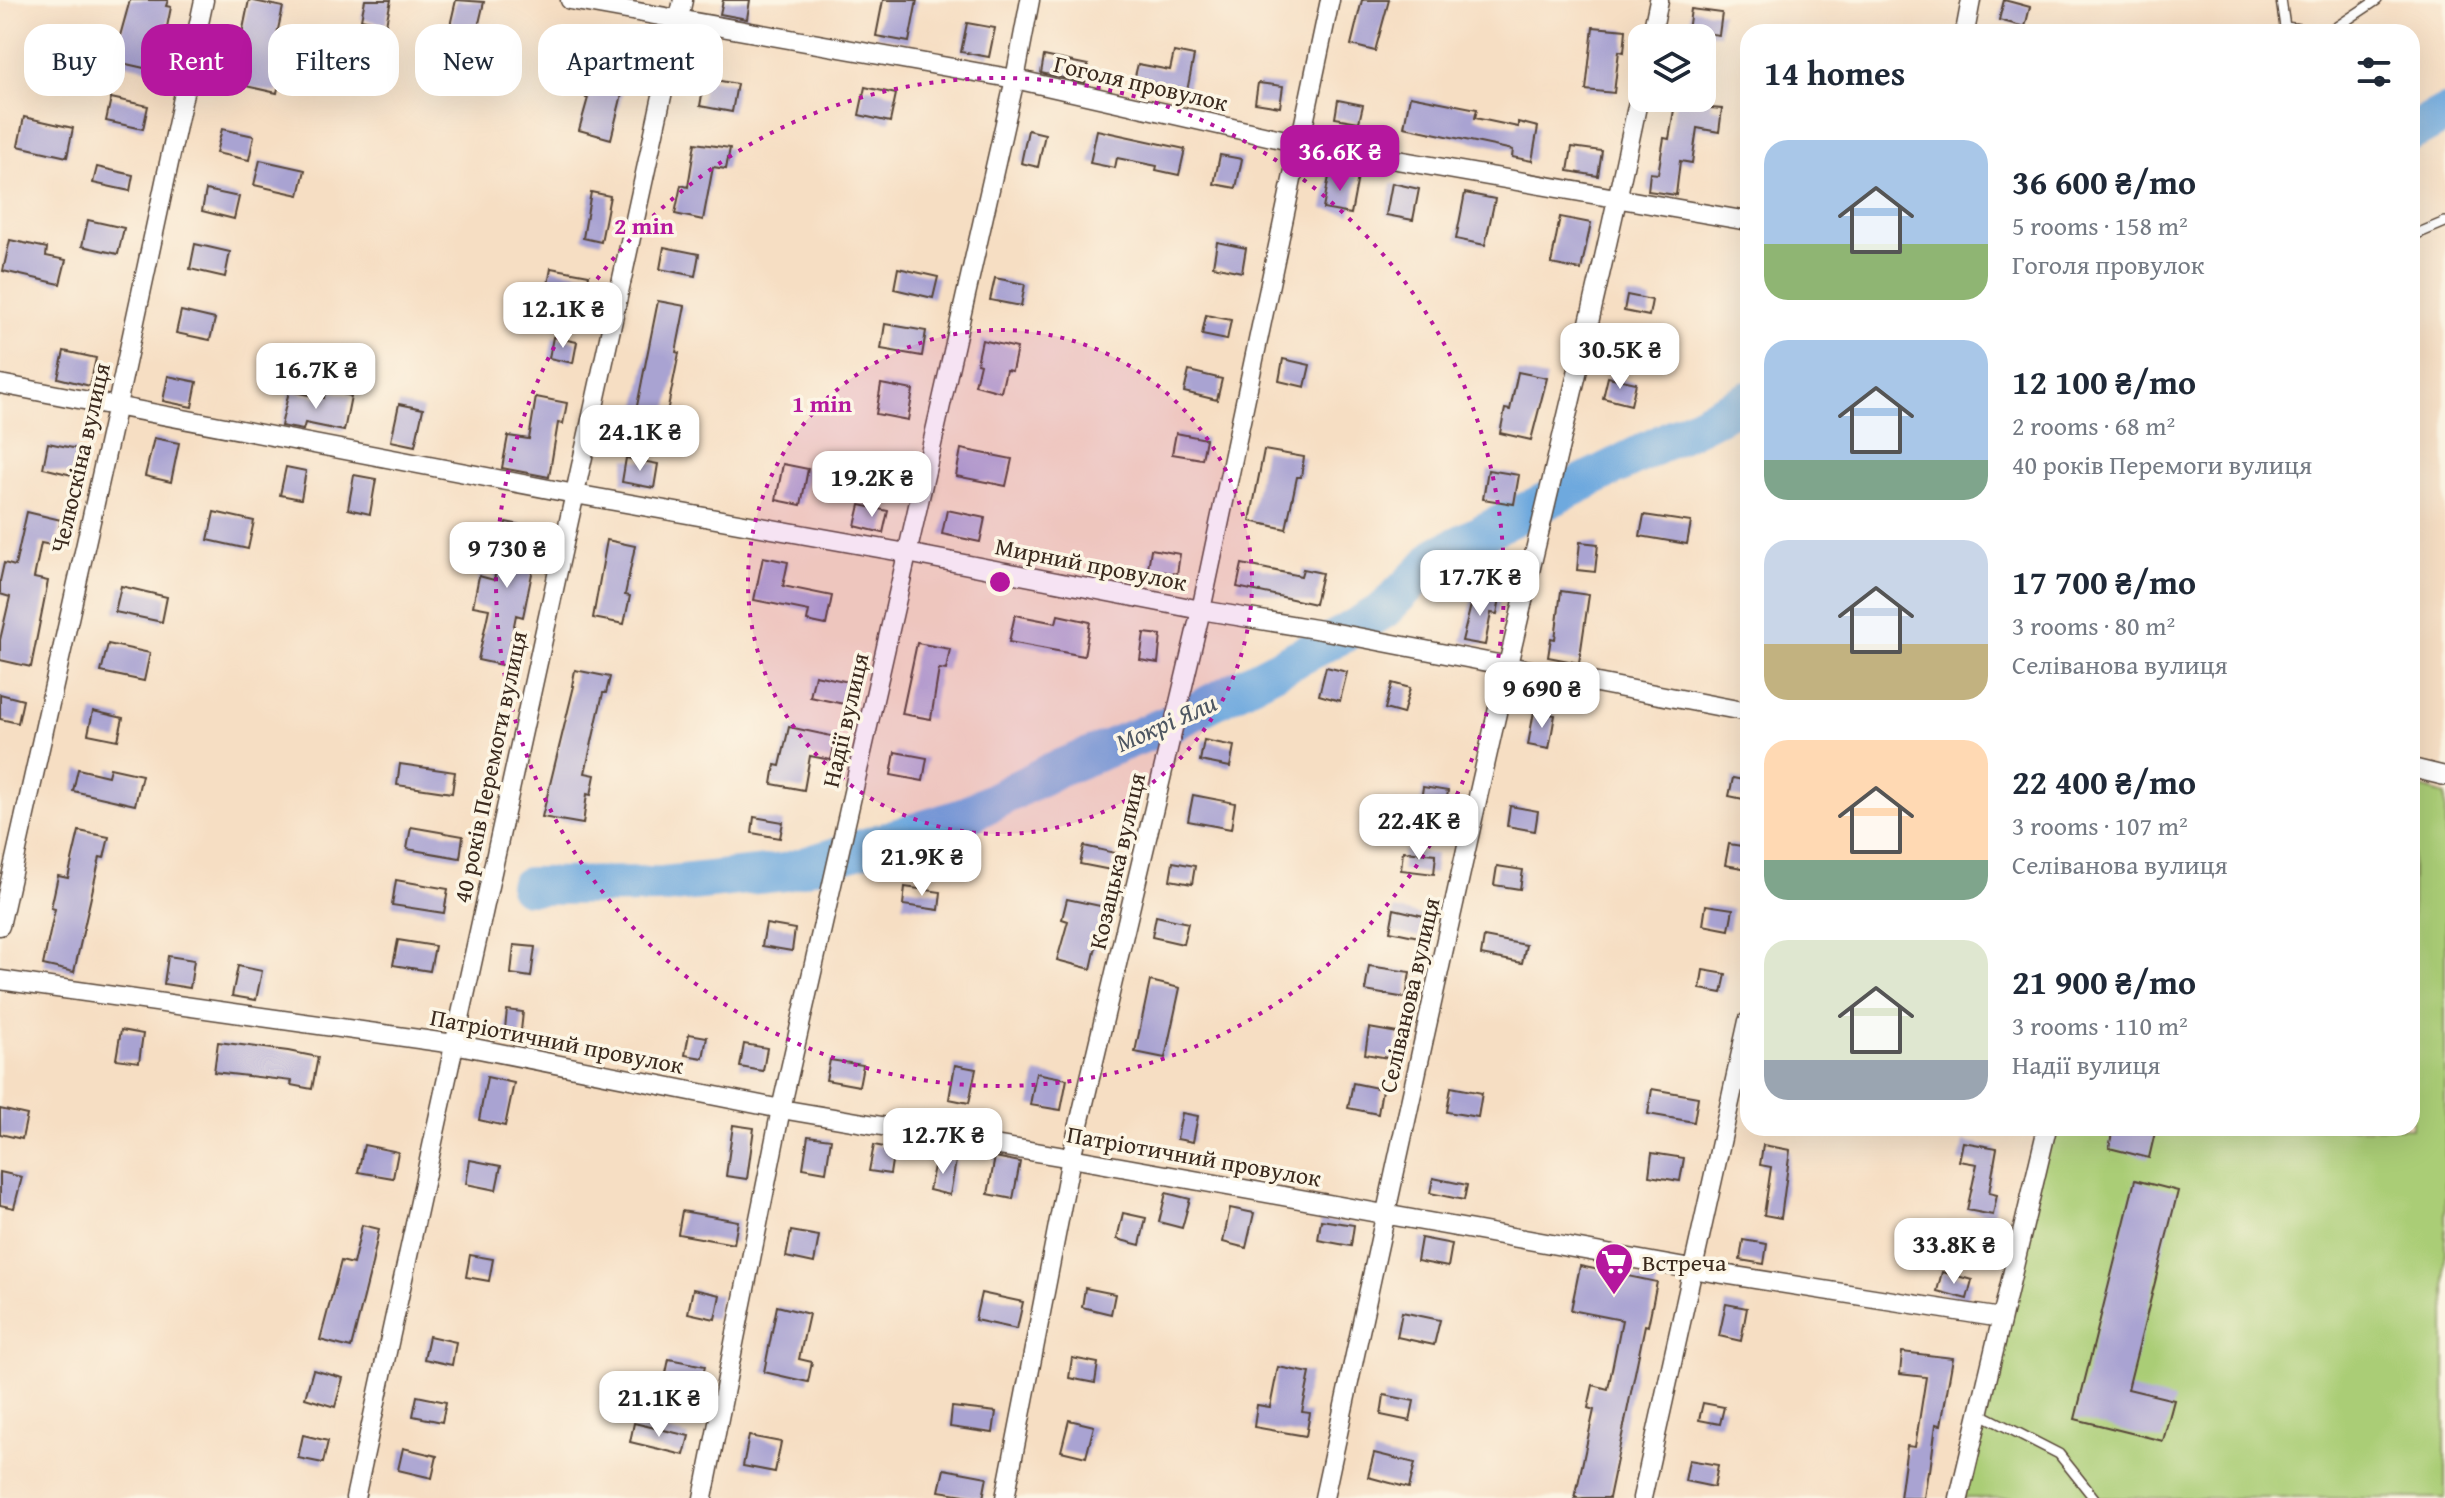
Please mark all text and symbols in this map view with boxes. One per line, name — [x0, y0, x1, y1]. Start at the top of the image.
chip: Buy — [24, 24, 125, 96]
chip: Rent — [141, 24, 252, 96]
chip: Filters — [268, 24, 399, 96]
chip: New — [415, 24, 522, 96]
chip: Apartment — [538, 24, 723, 96]
map controls — [1628, 24, 1716, 112]
button: layers — [1628, 24, 1716, 112]
street label: Гоголя провулок — [1051, 46, 1232, 120]
text: 14 homes — [1764, 48, 1905, 97]
icon: filters — [2352, 50, 2396, 94]
pin: 36.6K ₴ — [1266, 125, 1414, 193]
text: 36.6K ₴ — [1298, 131, 1382, 170]
text: 36 600 ₴/mo — [2012, 157, 2196, 206]
icon: home — [1828, 172, 1924, 268]
text: 5 rooms · 158 m² — [2012, 206, 2188, 245]
text: 2 min — [614, 208, 674, 243]
text: Гоголя провулок — [2012, 245, 2204, 284]
pin: 12.1K ₴ — [489, 282, 637, 350]
text: 12.1K ₴ — [521, 288, 605, 327]
pin: 30.5K ₴ — [1546, 323, 1694, 391]
text: 30.5K ₴ — [1578, 329, 1662, 368]
pin: 16.7K ₴ — [242, 343, 390, 411]
text: 16.7K ₴ — [274, 349, 358, 388]
text: 12 100 ₴/mo — [2012, 357, 2196, 406]
street label: Челюскіна вулиця — [41, 359, 119, 557]
icon: home — [1828, 372, 1924, 468]
text: 1 min — [792, 386, 852, 421]
pin: 24.1K ₴ — [566, 405, 714, 473]
text: 2 rooms · 68 m² — [2012, 406, 2175, 445]
text: 24.1K ₴ — [598, 411, 682, 450]
text: 40 років Перемоги вулиця — [2012, 445, 2312, 484]
pin: 19.2K ₴ — [798, 451, 946, 519]
text: 19.2K ₴ — [830, 457, 914, 496]
pin: 9 730 ₴ — [433, 522, 581, 590]
text: 9 730 ₴ — [468, 528, 546, 567]
street label: Мирний провулок — [992, 528, 1190, 600]
pin: 17.7K ₴ — [1406, 550, 1554, 618]
text: 17.7K ₴ — [1438, 556, 1522, 595]
text: 17 700 ₴/mo — [2012, 557, 2196, 606]
centre of rings — [986, 568, 1014, 596]
icon: home — [1828, 572, 1924, 668]
text: 3 rooms · 80 m² — [2012, 606, 2175, 645]
street label: 40 років Перемоги вулиця — [444, 628, 536, 906]
text: Селіванова вулиця — [2012, 645, 2228, 684]
street label: Надії вулиця — [813, 649, 877, 791]
pin: 9 690 ₴ — [1468, 662, 1616, 730]
text: 9 690 ₴ — [1503, 668, 1581, 707]
water label: Мокрі Яли — [1109, 682, 1223, 762]
text: 22 400 ₴/mo — [2012, 757, 2196, 806]
street label: Козацька вулиця — [1080, 769, 1154, 953]
icon: home — [1828, 772, 1924, 868]
pin: 22.4K ₴ — [1345, 794, 1493, 862]
text: 22.4K ₴ — [1377, 800, 1461, 839]
text: 3 rooms · 107 m² — [2012, 806, 2188, 845]
pin: 21.9K ₴ — [848, 830, 996, 898]
text: 21.9K ₴ — [880, 836, 964, 875]
text: Селіванова вулиця — [2012, 845, 2228, 884]
street label: Селіванова вулиця — [1370, 894, 1448, 1096]
text: 21 900 ₴/mo — [2012, 957, 2196, 1006]
icon: home — [1828, 972, 1924, 1068]
street label: Патріотичний провулок — [427, 999, 687, 1083]
text: 3 rooms · 110 m² — [2012, 1006, 2188, 1045]
text: Надії вулиця — [2012, 1045, 2160, 1084]
pin: 12.7K ₴ — [869, 1108, 1017, 1176]
text: 12.7K ₴ — [901, 1114, 985, 1153]
street label: Патріотичний провулок — [1064, 1116, 1324, 1196]
pin: 33.8K ₴ — [1880, 1218, 2028, 1286]
text: 33.8K ₴ — [1912, 1224, 1996, 1263]
supermarket icon: Встреча — [1593, 1241, 1635, 1296]
place label: Встреча — [1642, 1245, 1727, 1280]
pin: 21.1K ₴ — [585, 1371, 733, 1439]
text: 21.1K ₴ — [617, 1377, 701, 1416]

